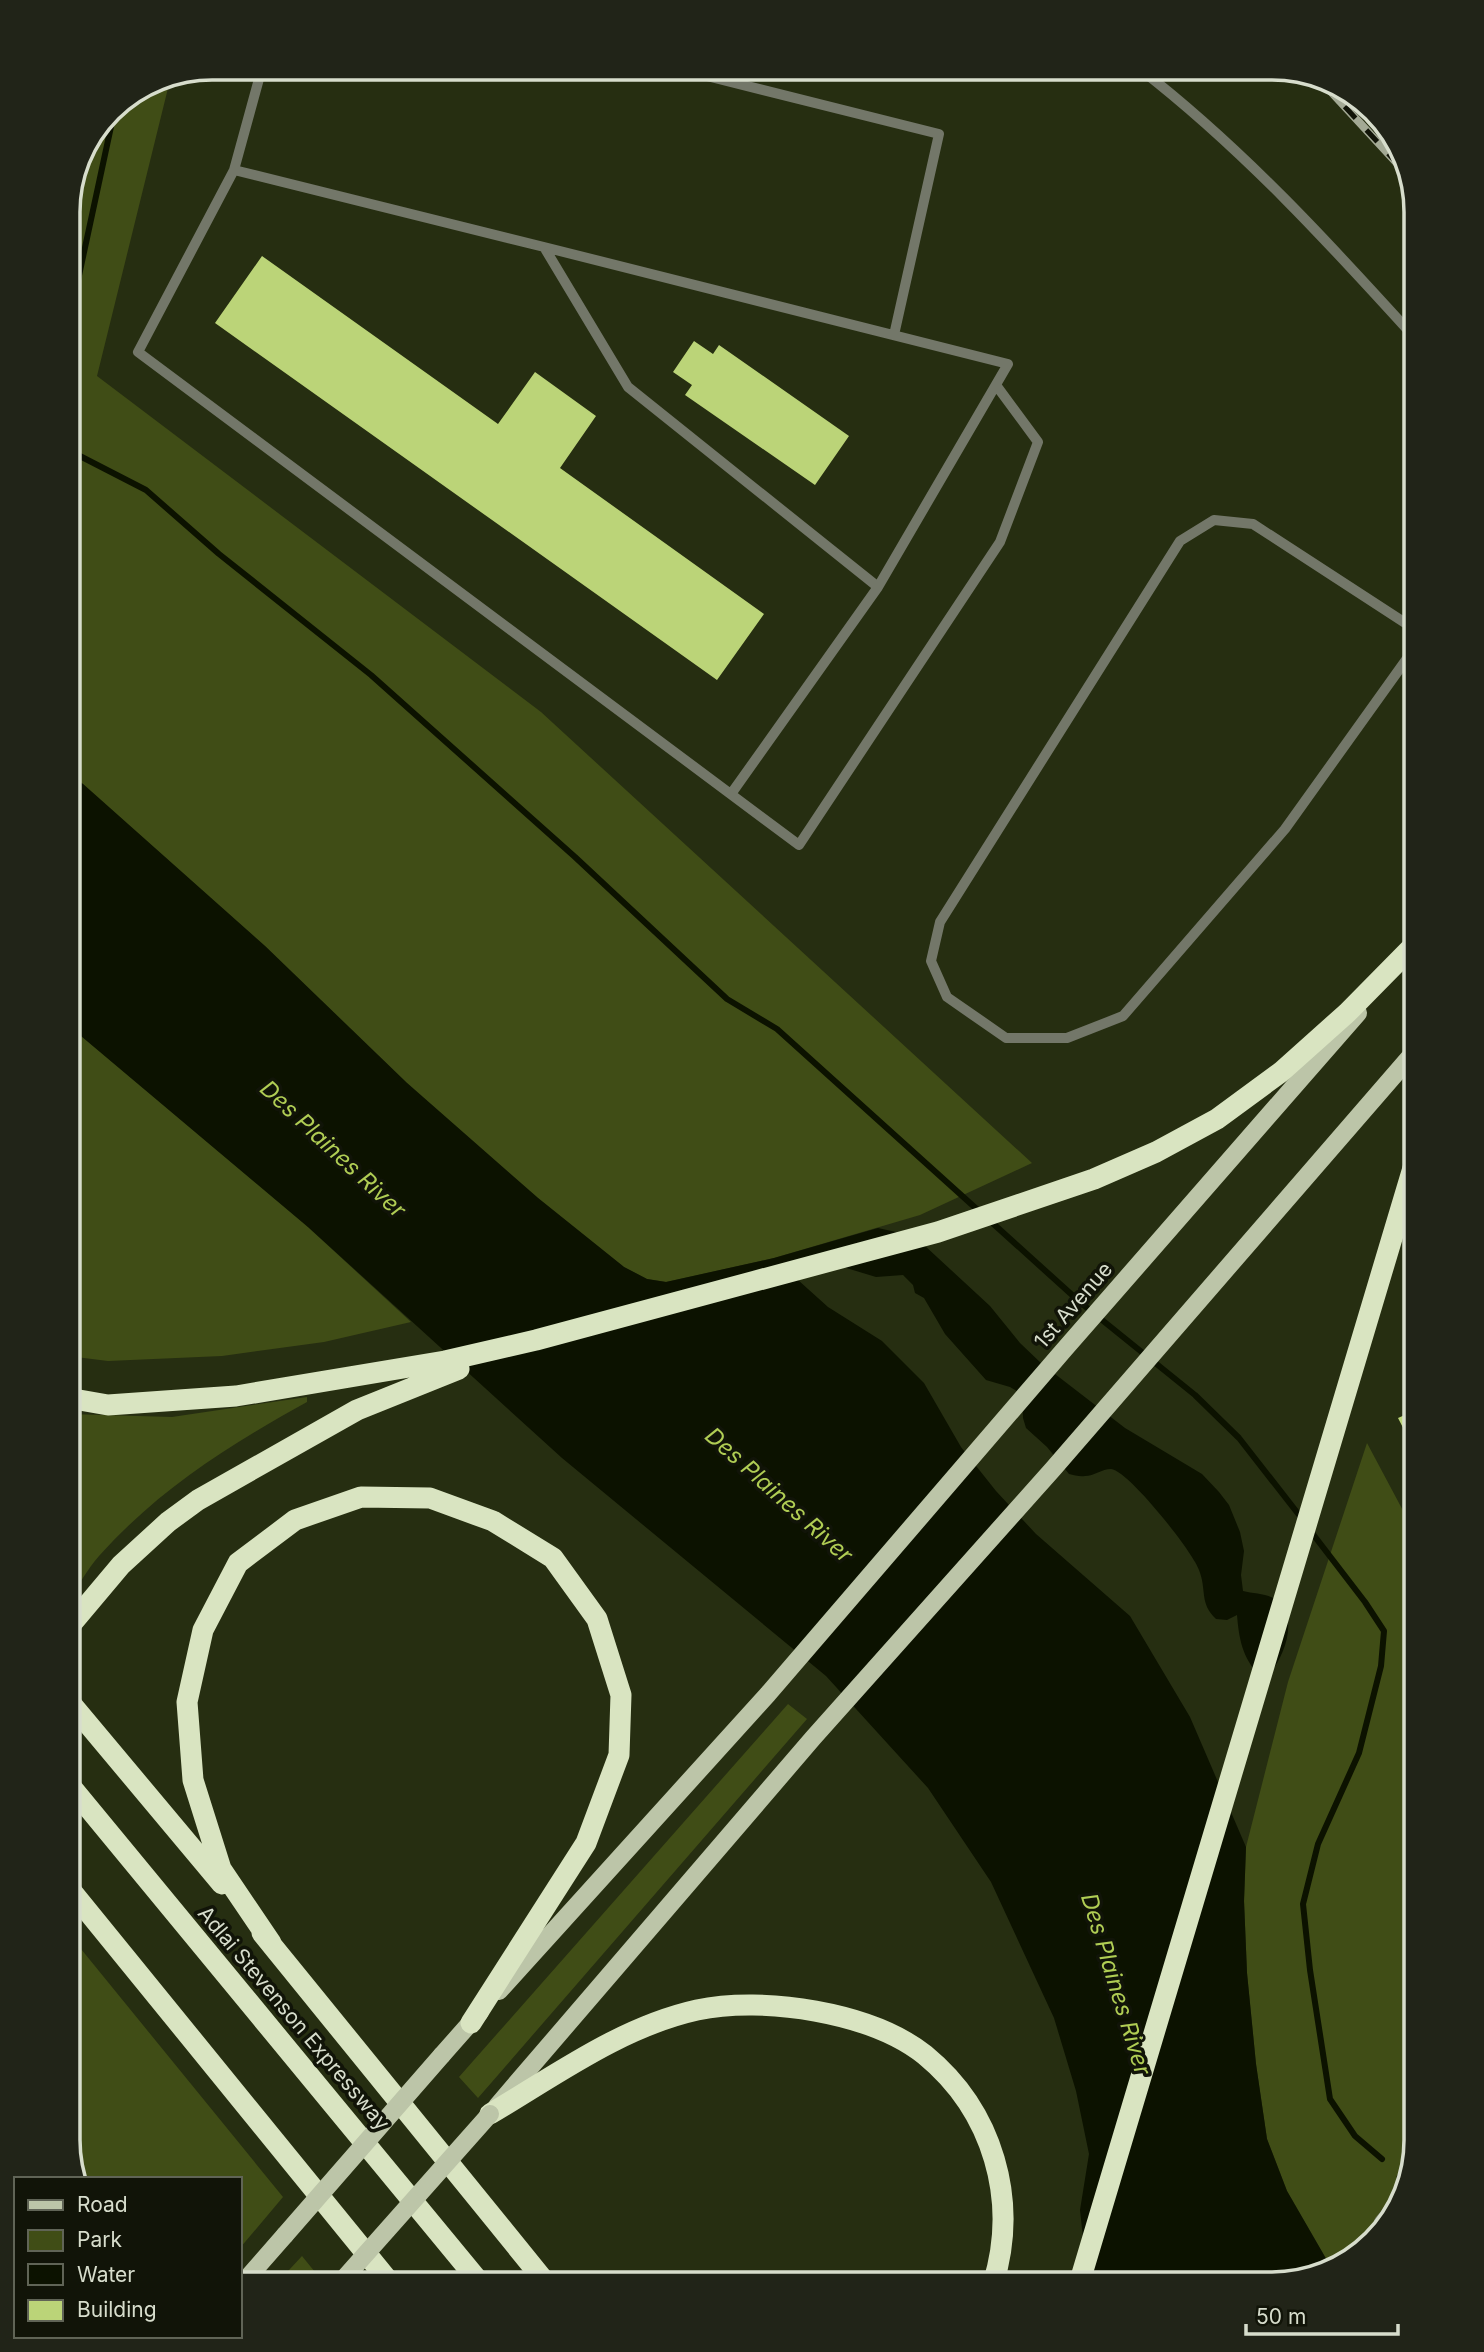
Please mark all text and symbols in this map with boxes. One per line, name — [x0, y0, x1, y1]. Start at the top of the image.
water label: Des Plaines River — [254, 1074, 412, 1224]
street label: 1st Avenue — [1029, 1257, 1117, 1353]
water label: Des Plaines River — [700, 1421, 859, 1569]
water label: Des Plaines River — [1075, 1890, 1157, 2080]
street label: Adlai Stevenson Expressway — [193, 1901, 395, 2135]
legend — [14, 2177, 242, 2338]
text: Road — [77, 2192, 128, 2217]
text: Park — [77, 2227, 122, 2252]
text: Water — [77, 2262, 135, 2287]
scale bar — [1246, 2292, 1398, 2336]
text: Building — [77, 2297, 157, 2322]
text: 50 m — [1256, 2304, 1306, 2329]

